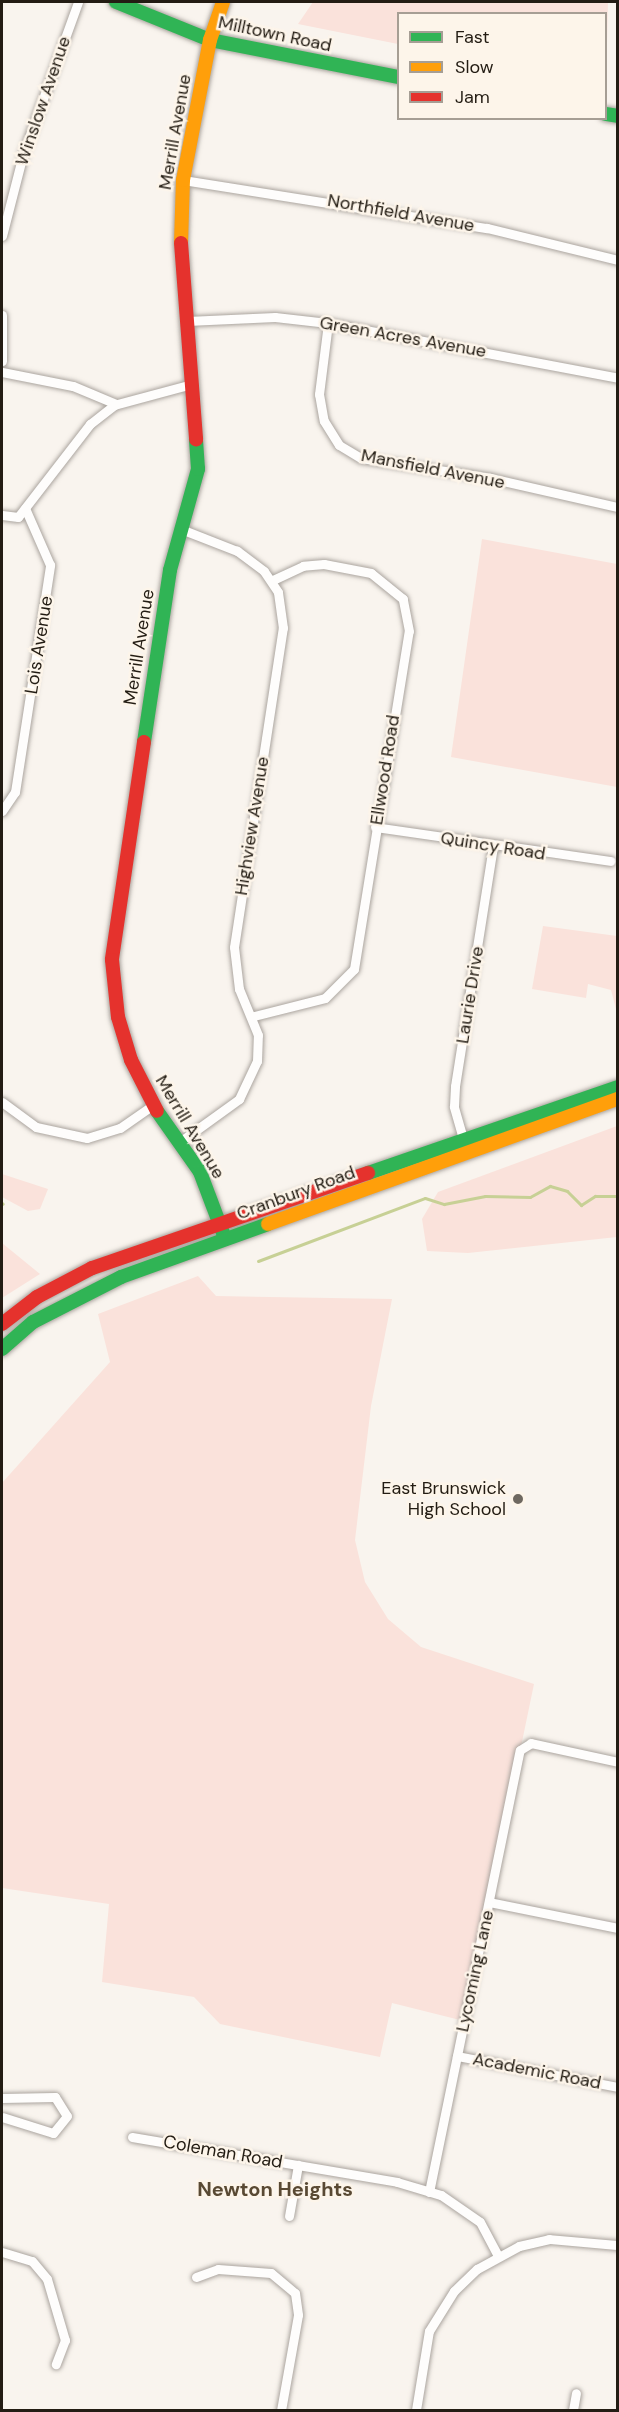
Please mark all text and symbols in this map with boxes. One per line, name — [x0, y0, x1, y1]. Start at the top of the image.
street label: Milltown Road — [216, 11, 334, 57]
legend — [397, 12, 607, 120]
text: Fast — [455, 25, 490, 49]
street label: Winslow Avenue — [11, 34, 75, 168]
text: Slow — [455, 55, 494, 79]
street label: Merrill Avenue — [154, 73, 196, 191]
text: Jam — [455, 85, 490, 109]
street label: Northfield Avenue — [326, 189, 476, 237]
street label: Green Acres Avenue — [318, 312, 488, 362]
street label: Mansfield Avenue — [359, 444, 507, 494]
street label: Merrill Avenue — [119, 588, 159, 706]
street label: Lois Avenue — [21, 594, 57, 696]
street label: Ellwood Road — [366, 714, 404, 826]
street label: Highview Avenue — [230, 755, 274, 897]
street label: Quincy Road — [439, 827, 547, 865]
street label: Laurie Drive — [452, 945, 488, 1045]
street label: Merrill Avenue — [151, 1071, 229, 1183]
street label: Cranbury Road — [234, 1162, 358, 1224]
place label: East Brunswick High School — [381, 1478, 506, 1520]
marker: East Brunswick High School — [511, 1492, 525, 1506]
street label: Lycoming Lane — [452, 1908, 498, 2034]
street label: Academic Road — [471, 2048, 603, 2094]
street label: Coleman Road — [162, 2131, 284, 2173]
district label: Newton Heights — [197, 2177, 353, 2201]

